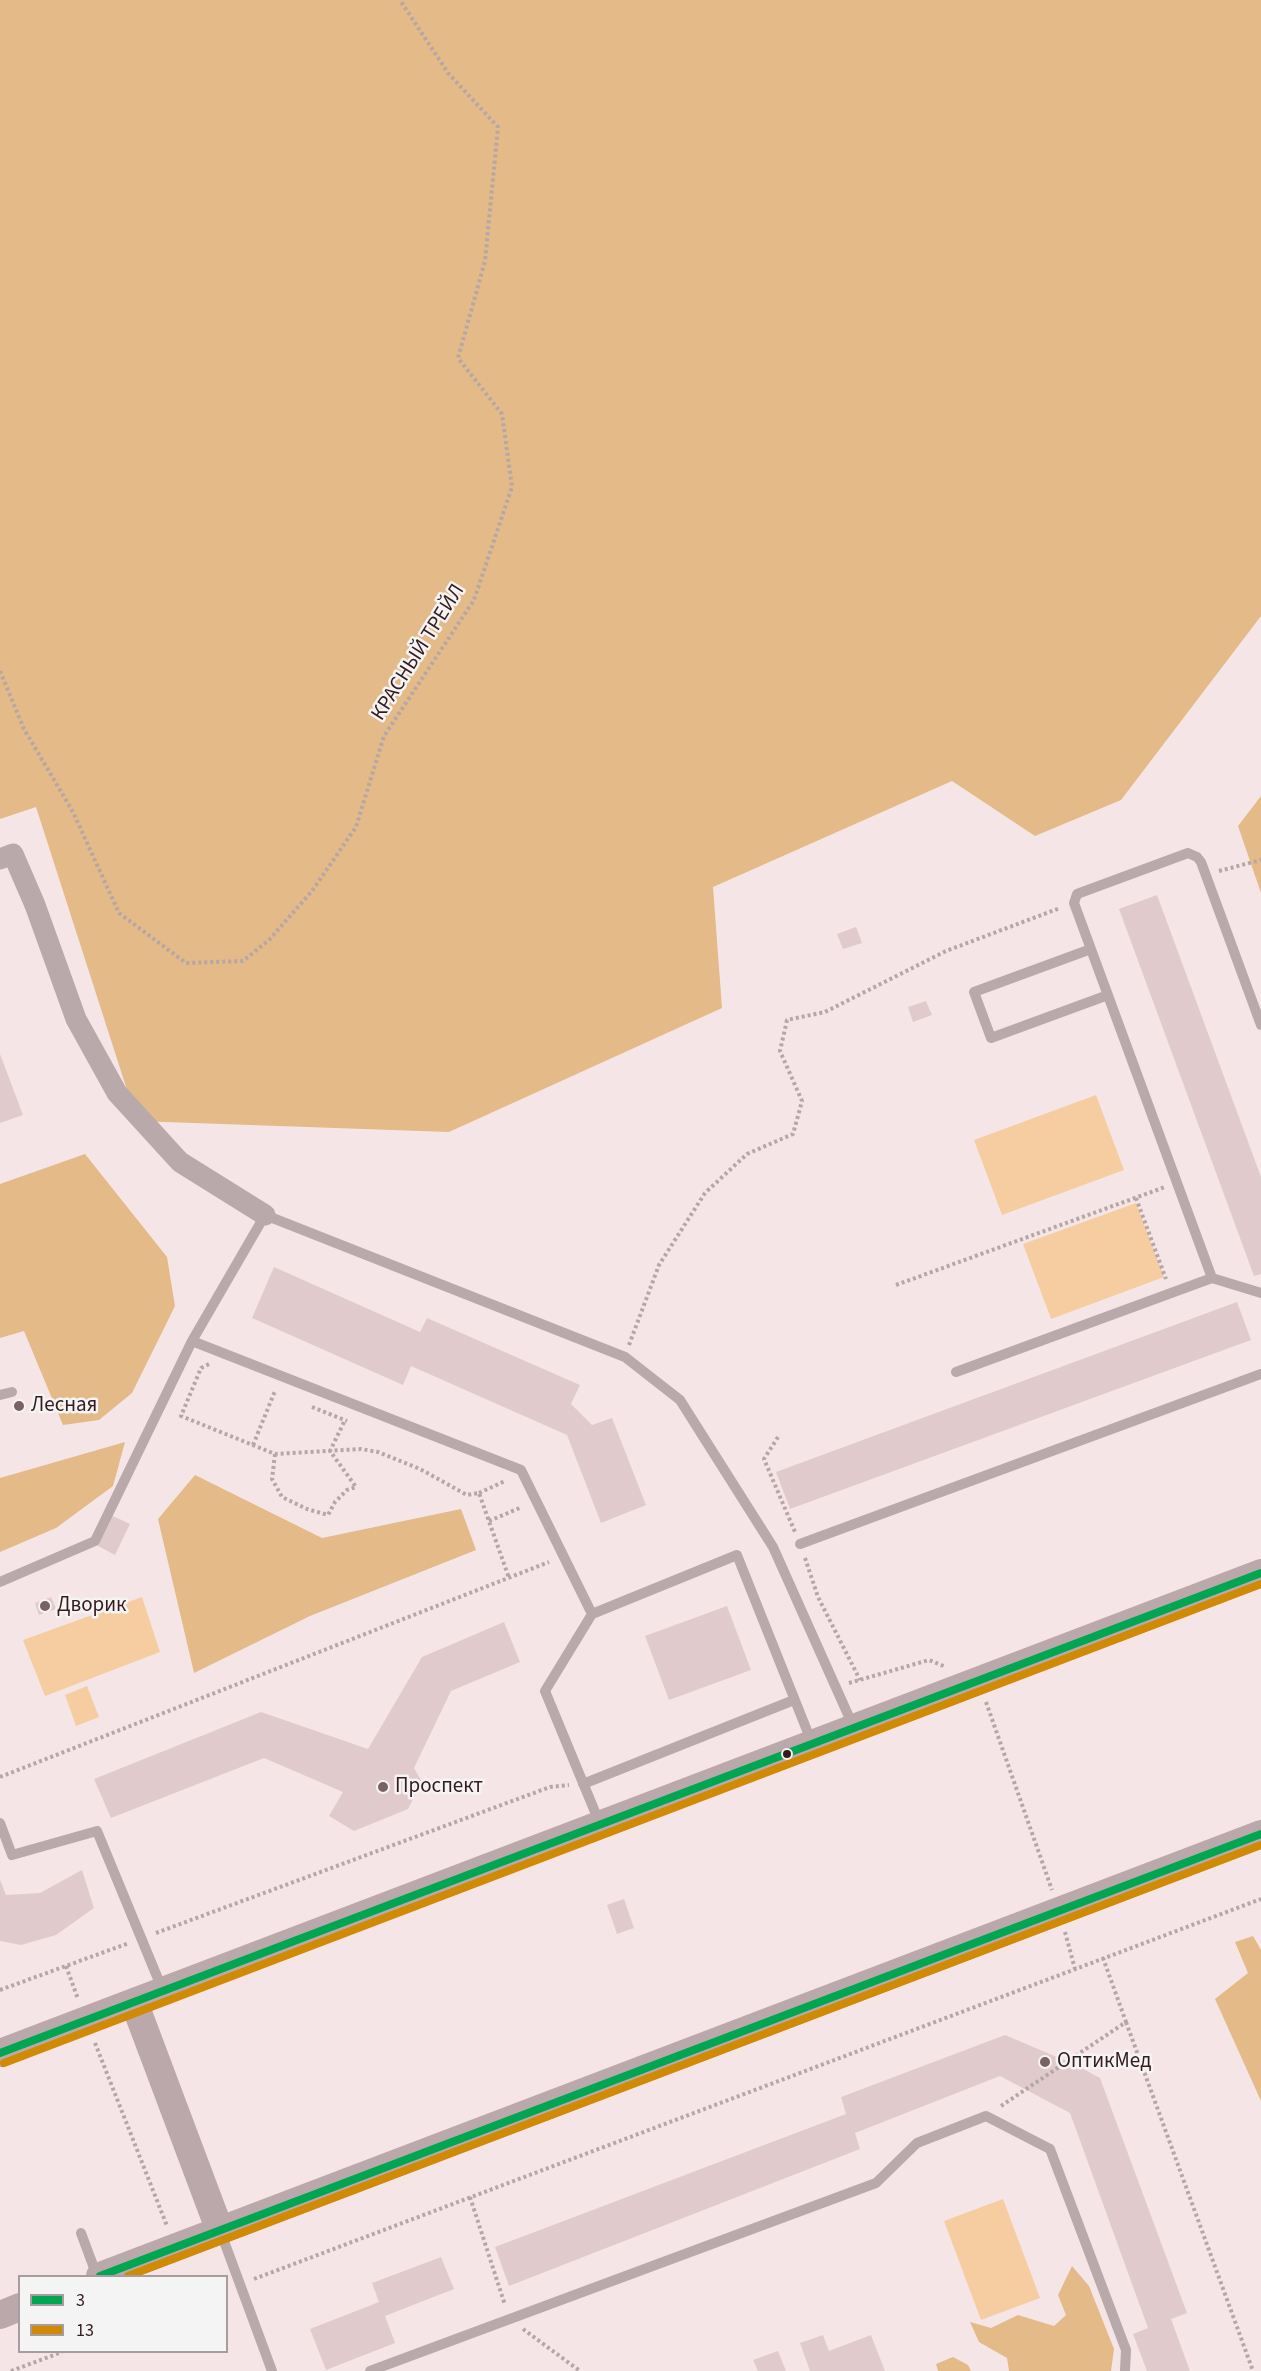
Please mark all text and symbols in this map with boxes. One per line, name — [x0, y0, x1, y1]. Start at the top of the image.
street label: КРАСНЫЙ ТРЕЙЛ — [367, 580, 471, 726]
place label: Лесная — [31, 1393, 97, 1419]
marker: Лесная — [12, 1399, 26, 1413]
place label: Дворик — [57, 1593, 127, 1619]
marker: Дворик — [38, 1599, 52, 1613]
unlabelled marker — [781, 1748, 793, 1760]
place label: Проспект — [395, 1774, 483, 1800]
marker: Проспект — [376, 1780, 390, 1794]
place label: ОптикМед — [1057, 2049, 1151, 2075]
marker: ОптикМед — [1038, 2055, 1052, 2069]
legend — [18, 2275, 228, 2353]
text: 3 — [76, 2288, 85, 2313]
text: 13 — [76, 2318, 94, 2343]

